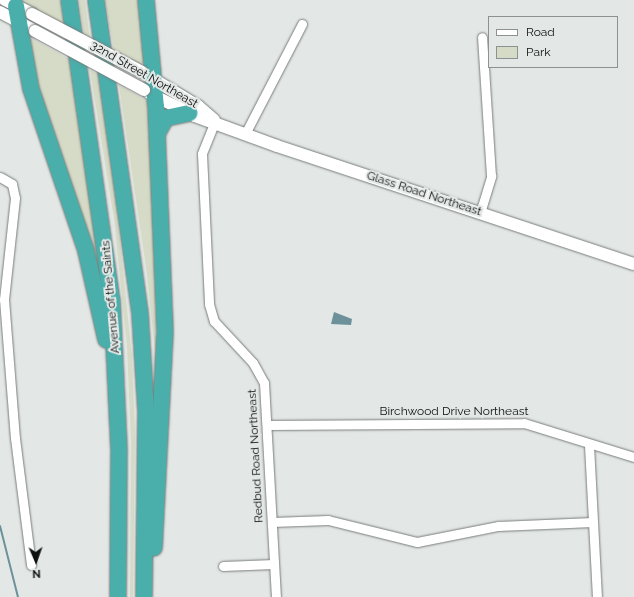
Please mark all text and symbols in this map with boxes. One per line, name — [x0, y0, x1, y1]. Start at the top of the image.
legend — [488, 16, 618, 68]
text: Road — [526, 25, 555, 39]
street label: 32nd Street Northeast — [88, 38, 200, 112]
text: Park — [526, 45, 551, 59]
street label: Glass Road Northeast — [365, 169, 483, 219]
street label: Avenue of the Saints — [99, 240, 123, 354]
street label: Redbud Road Northeast — [245, 389, 267, 523]
street label: Birchwood Drive Northeast — [379, 405, 529, 419]
north arrow — [16, 541, 56, 581]
text: N — [32, 567, 41, 580]

